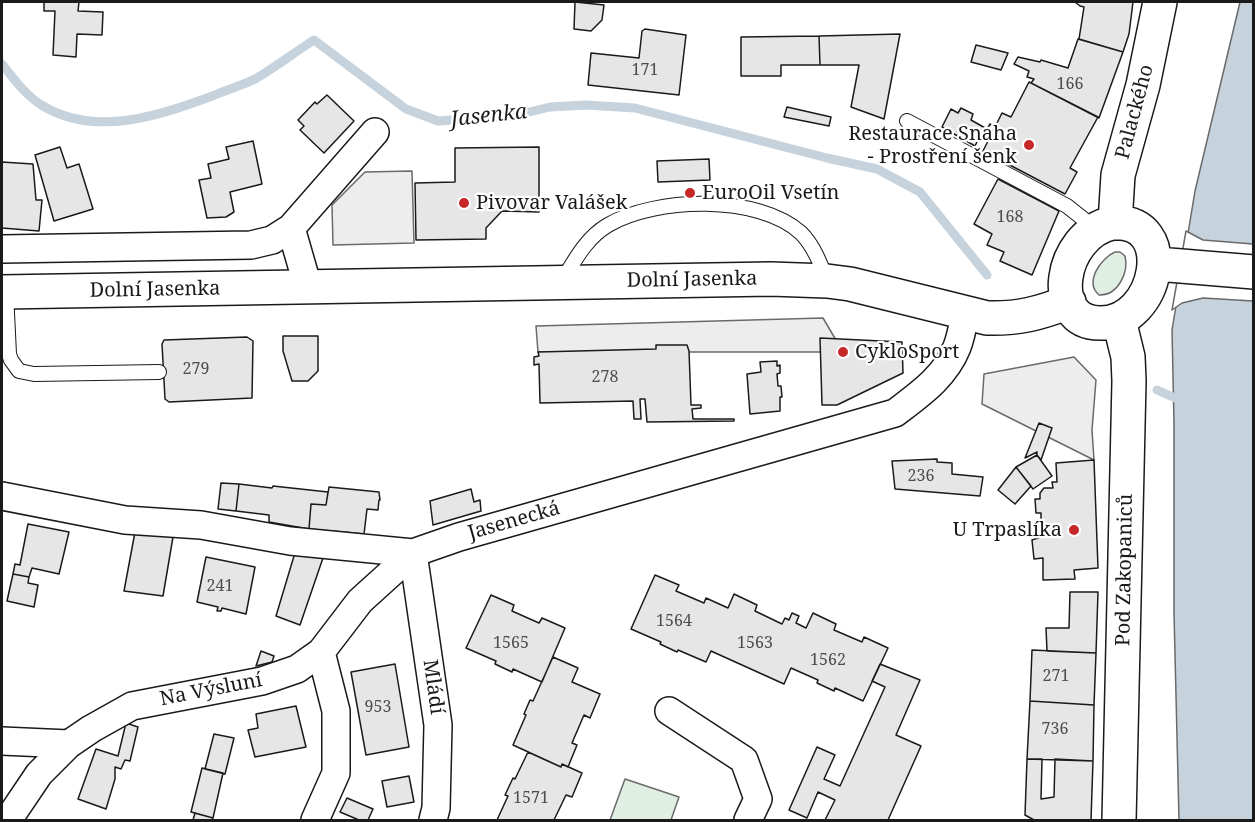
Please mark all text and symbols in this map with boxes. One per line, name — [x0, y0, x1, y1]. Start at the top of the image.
house number: 171 — [632, 60, 658, 80]
street label: Palackého — [1111, 62, 1159, 162]
house number: 166 — [1057, 74, 1083, 94]
water label: Jasenka — [450, 99, 528, 133]
place label: Restaurace Snaha - Prostření šenk — [848, 122, 1017, 169]
marker: Restaurace Snaha - Prostření šenk — [1022, 138, 1036, 152]
place label: EuroOil Vsetín — [702, 181, 840, 205]
marker: EuroOil Vsetín — [683, 186, 697, 200]
place label: Pivovar Valášek — [476, 191, 627, 215]
marker: Pivovar Valášek — [457, 196, 471, 210]
house number: 168 — [997, 207, 1023, 227]
street label: Dolní Jasenka — [626, 267, 758, 293]
street label: Dolní Jasenka — [89, 277, 221, 303]
place label: CykloSport — [855, 340, 959, 364]
marker: CykloSport — [836, 345, 850, 359]
house number: 279 — [183, 359, 209, 379]
house number: 278 — [592, 367, 618, 387]
house number: 236 — [908, 466, 934, 486]
street label: Pod Zakopaniců — [1112, 494, 1138, 646]
street label: Jasenecká — [465, 496, 563, 546]
place label: U Trpaslíka — [953, 518, 1062, 542]
marker: U Trpaslíka — [1067, 523, 1081, 537]
house number: 241 — [207, 576, 233, 596]
house number: 1564 — [656, 611, 692, 631]
house number: 1565 — [493, 633, 529, 653]
house number: 1563 — [737, 633, 773, 653]
house number: 1562 — [810, 650, 846, 670]
street label: Mládí — [417, 658, 449, 716]
house number: 271 — [1043, 666, 1069, 686]
street label: Na Výsluní — [158, 668, 264, 712]
house number: 953 — [365, 697, 391, 717]
house number: 736 — [1042, 719, 1068, 739]
house number: 1571 — [513, 788, 549, 808]

